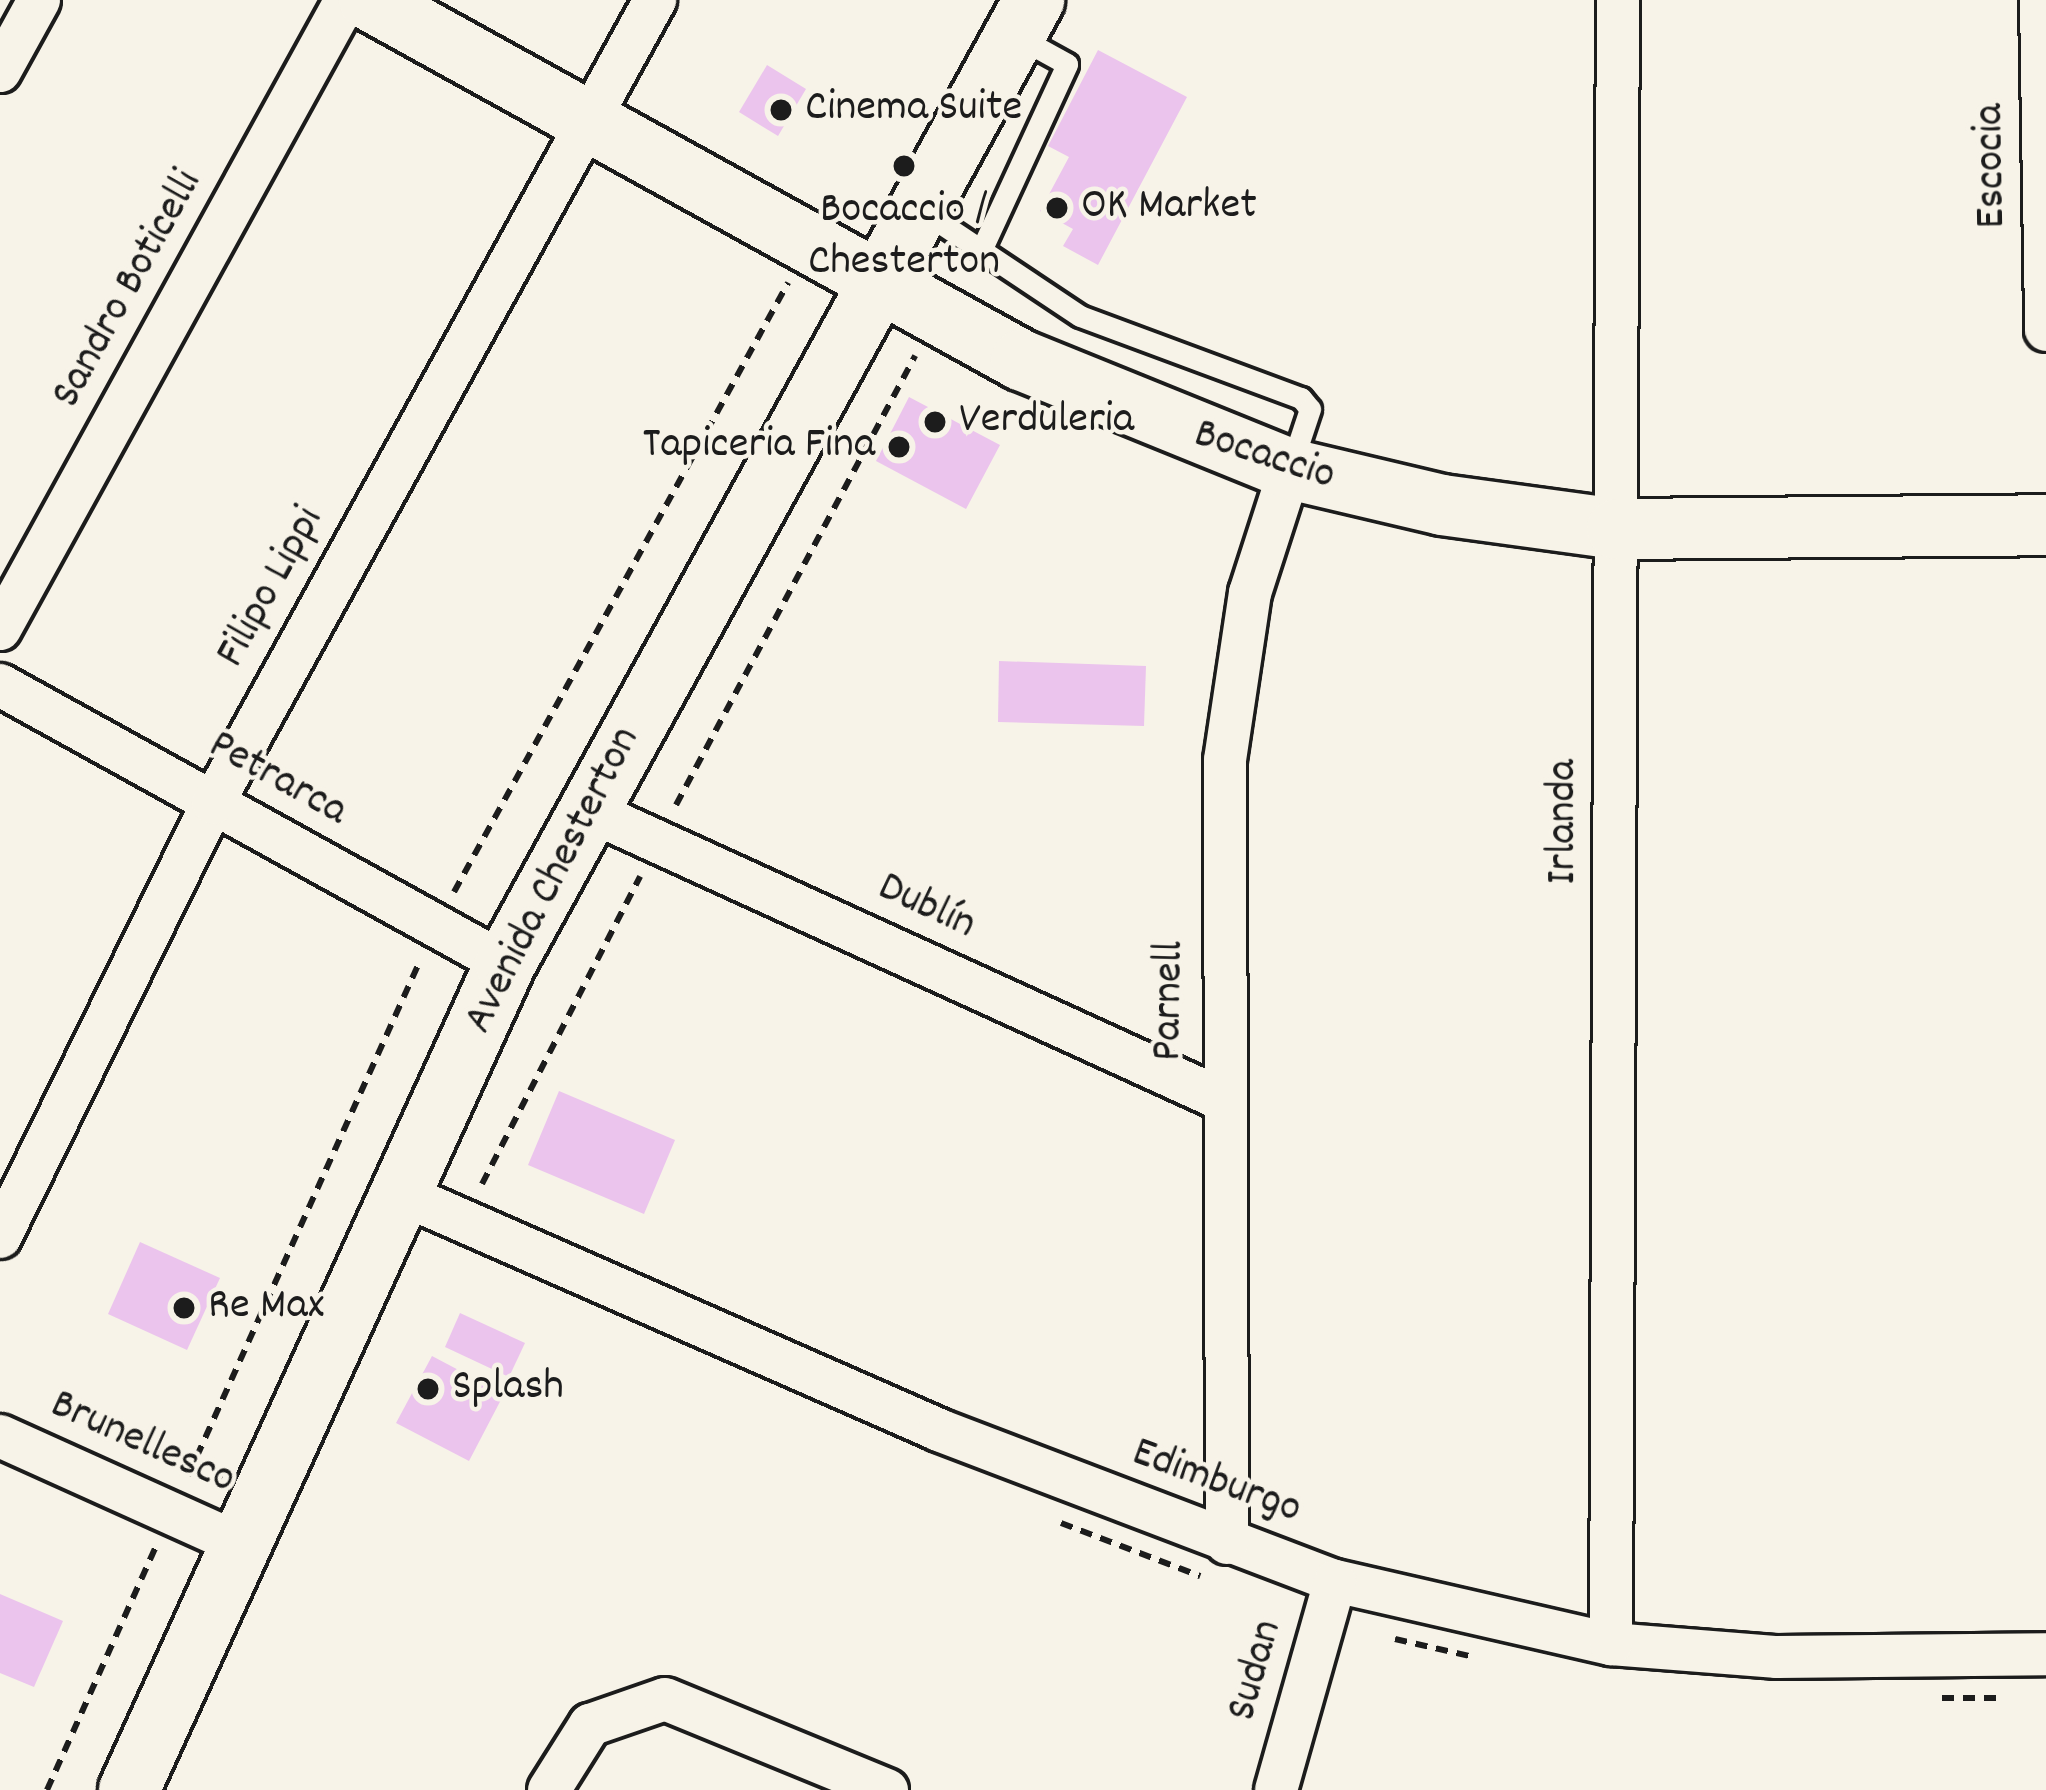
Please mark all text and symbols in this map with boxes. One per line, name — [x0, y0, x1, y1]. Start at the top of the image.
place label: Cinema Suite — [805, 83, 1022, 137]
marker: Cinema Suite — [768, 97, 794, 123]
street label: Escocia — [1965, 103, 2021, 229]
marker: Bocaccio / Chesterton — [891, 153, 917, 179]
street label: Sandro Boticelli — [41, 162, 217, 418]
place label: OK Market — [1081, 181, 1257, 235]
place label: Bocaccio / Chesterton — [808, 185, 1000, 291]
marker: OK Market — [1044, 195, 1070, 221]
place label: Verduleria — [959, 395, 1134, 449]
marker: Verduleria — [922, 409, 948, 435]
street label: Bocaccio — [1187, 409, 1341, 505]
place label: Tapiceria Fina — [642, 420, 875, 474]
marker: Tapiceria Fina — [886, 434, 912, 460]
street label: Filipo Lippi — [206, 499, 338, 677]
street label: Avenida Chesterton — [453, 719, 655, 1043]
street label: Petrarca — [198, 720, 356, 840]
street label: Irlanda — [1538, 759, 1592, 885]
street label: Dublín — [868, 862, 984, 954]
street label: Parnell — [1143, 940, 1199, 1062]
place label: Re Max — [208, 1281, 324, 1335]
marker: Re Max — [171, 1295, 197, 1321]
place label: Splash — [452, 1362, 564, 1416]
marker: Splash — [415, 1376, 441, 1402]
street label: Brunellesco — [41, 1379, 243, 1509]
street label: Edimburgo — [1124, 1428, 1308, 1538]
street label: Sudan — [1217, 1614, 1297, 1728]

